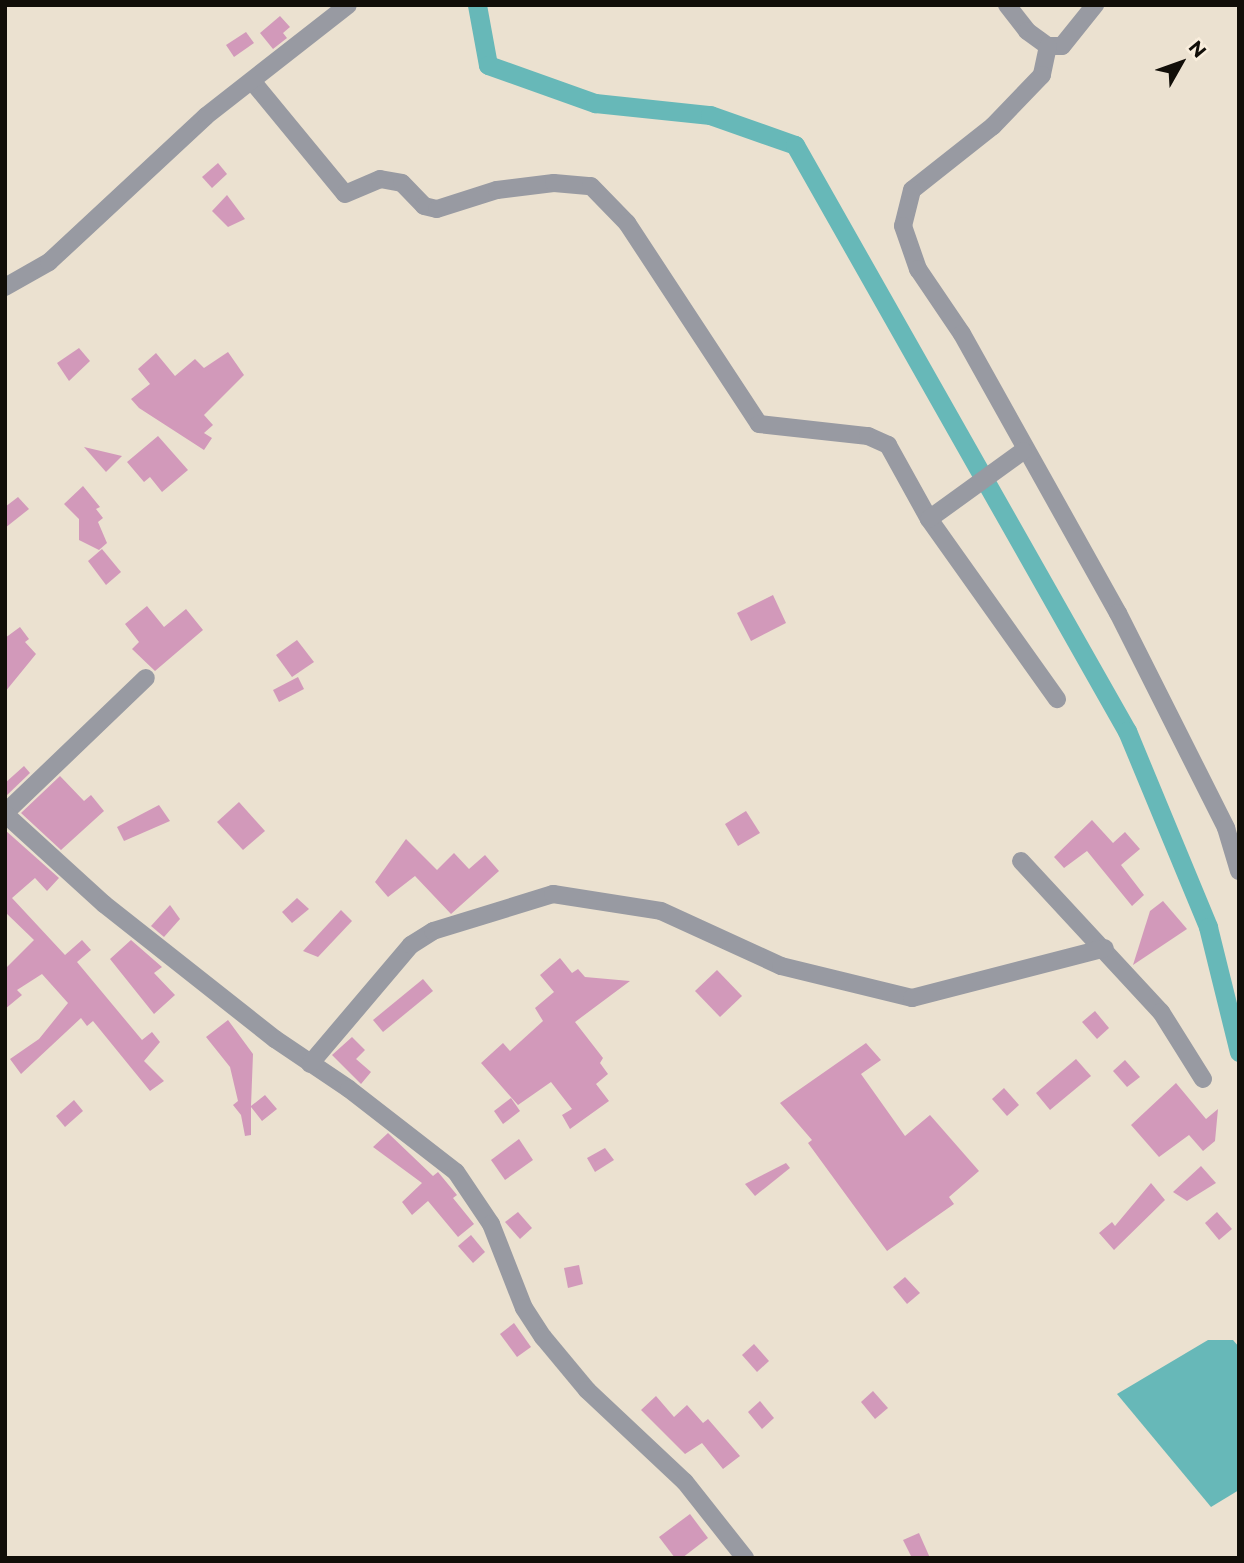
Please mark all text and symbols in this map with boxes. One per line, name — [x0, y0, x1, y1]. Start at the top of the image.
north arrow — [1146, 28, 1216, 98]
text: N — [1184, 36, 1211, 62]

